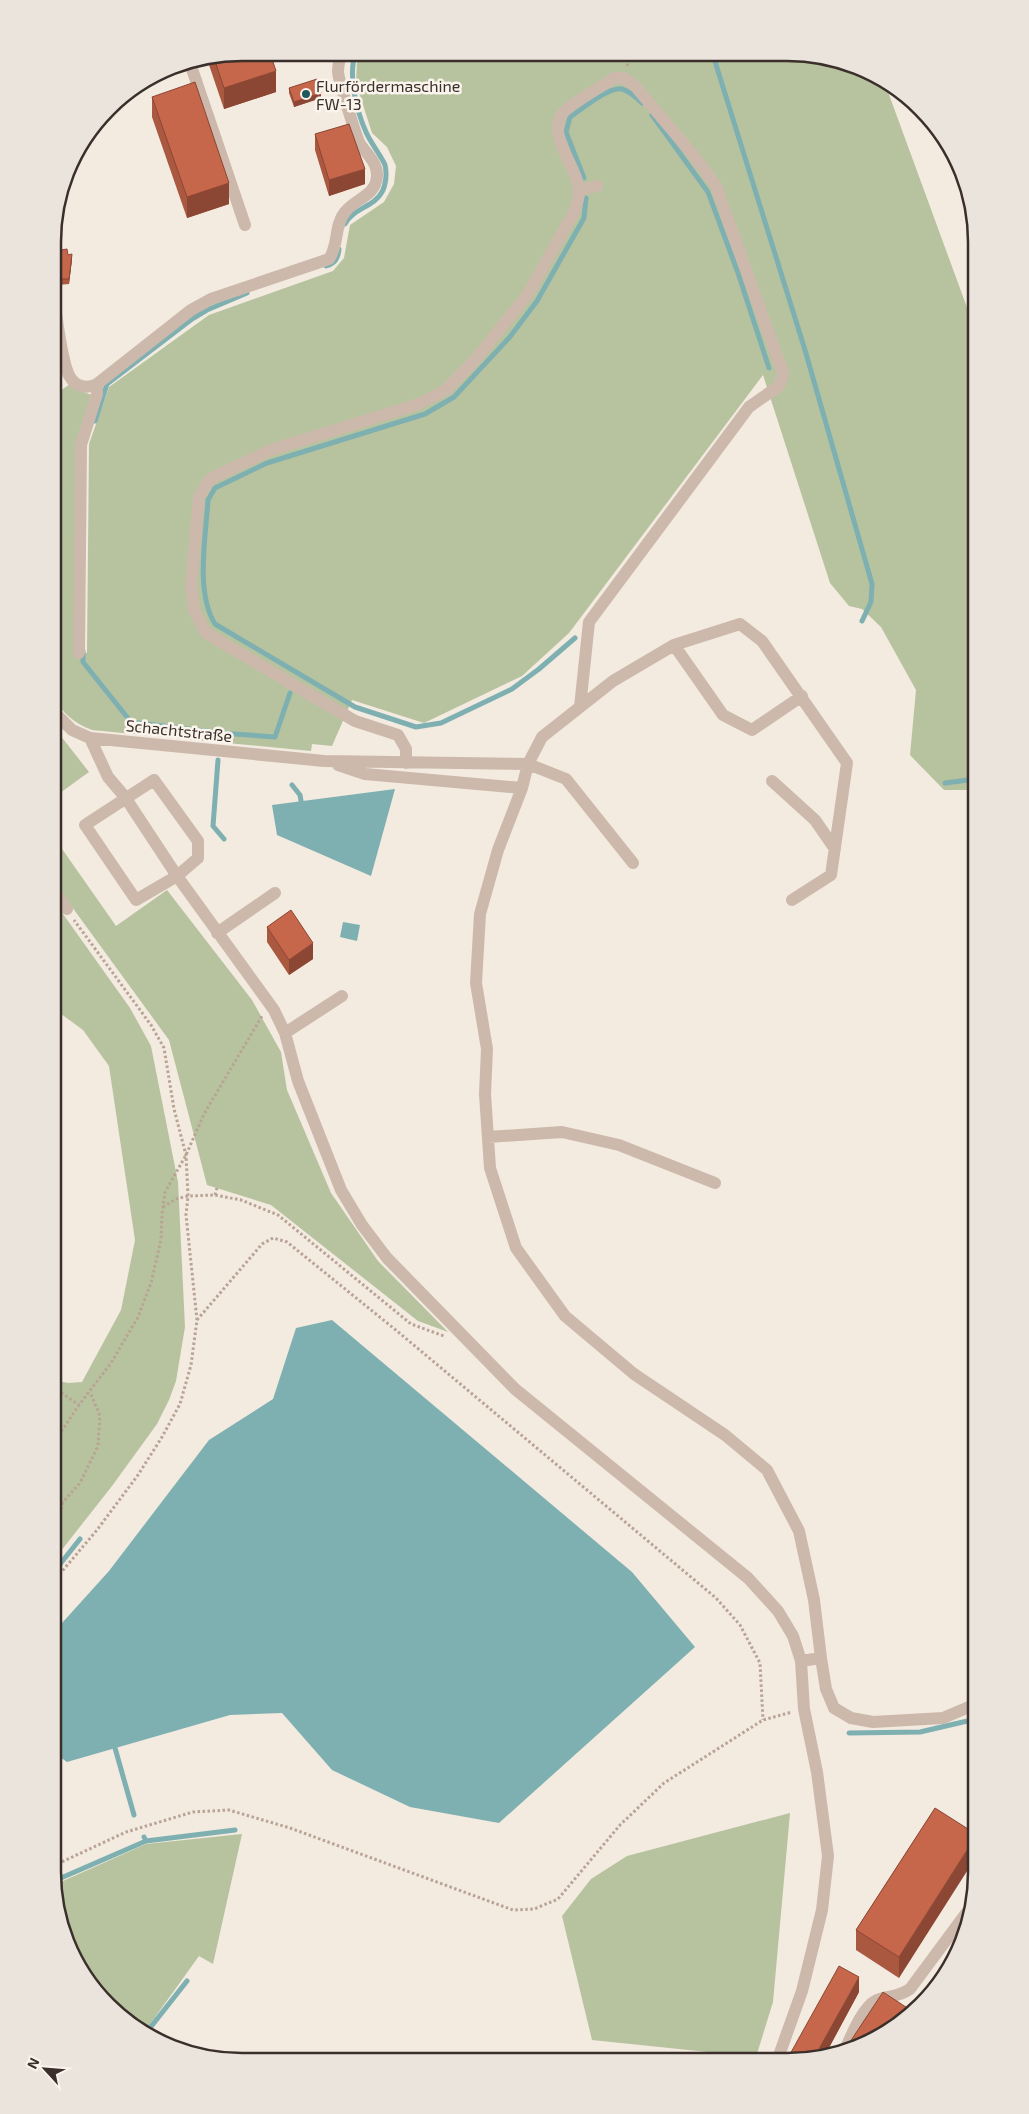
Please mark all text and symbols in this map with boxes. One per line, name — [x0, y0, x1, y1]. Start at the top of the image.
place label: Flurfördermaschine FW-13 — [316, 76, 460, 113]
marker: Flurfördermaschine FW-13 — [300, 88, 312, 100]
street label: Schachtstraße — [125, 715, 233, 745]
north arrow — [20, 2044, 70, 2094]
text: N — [23, 2055, 43, 2071]

